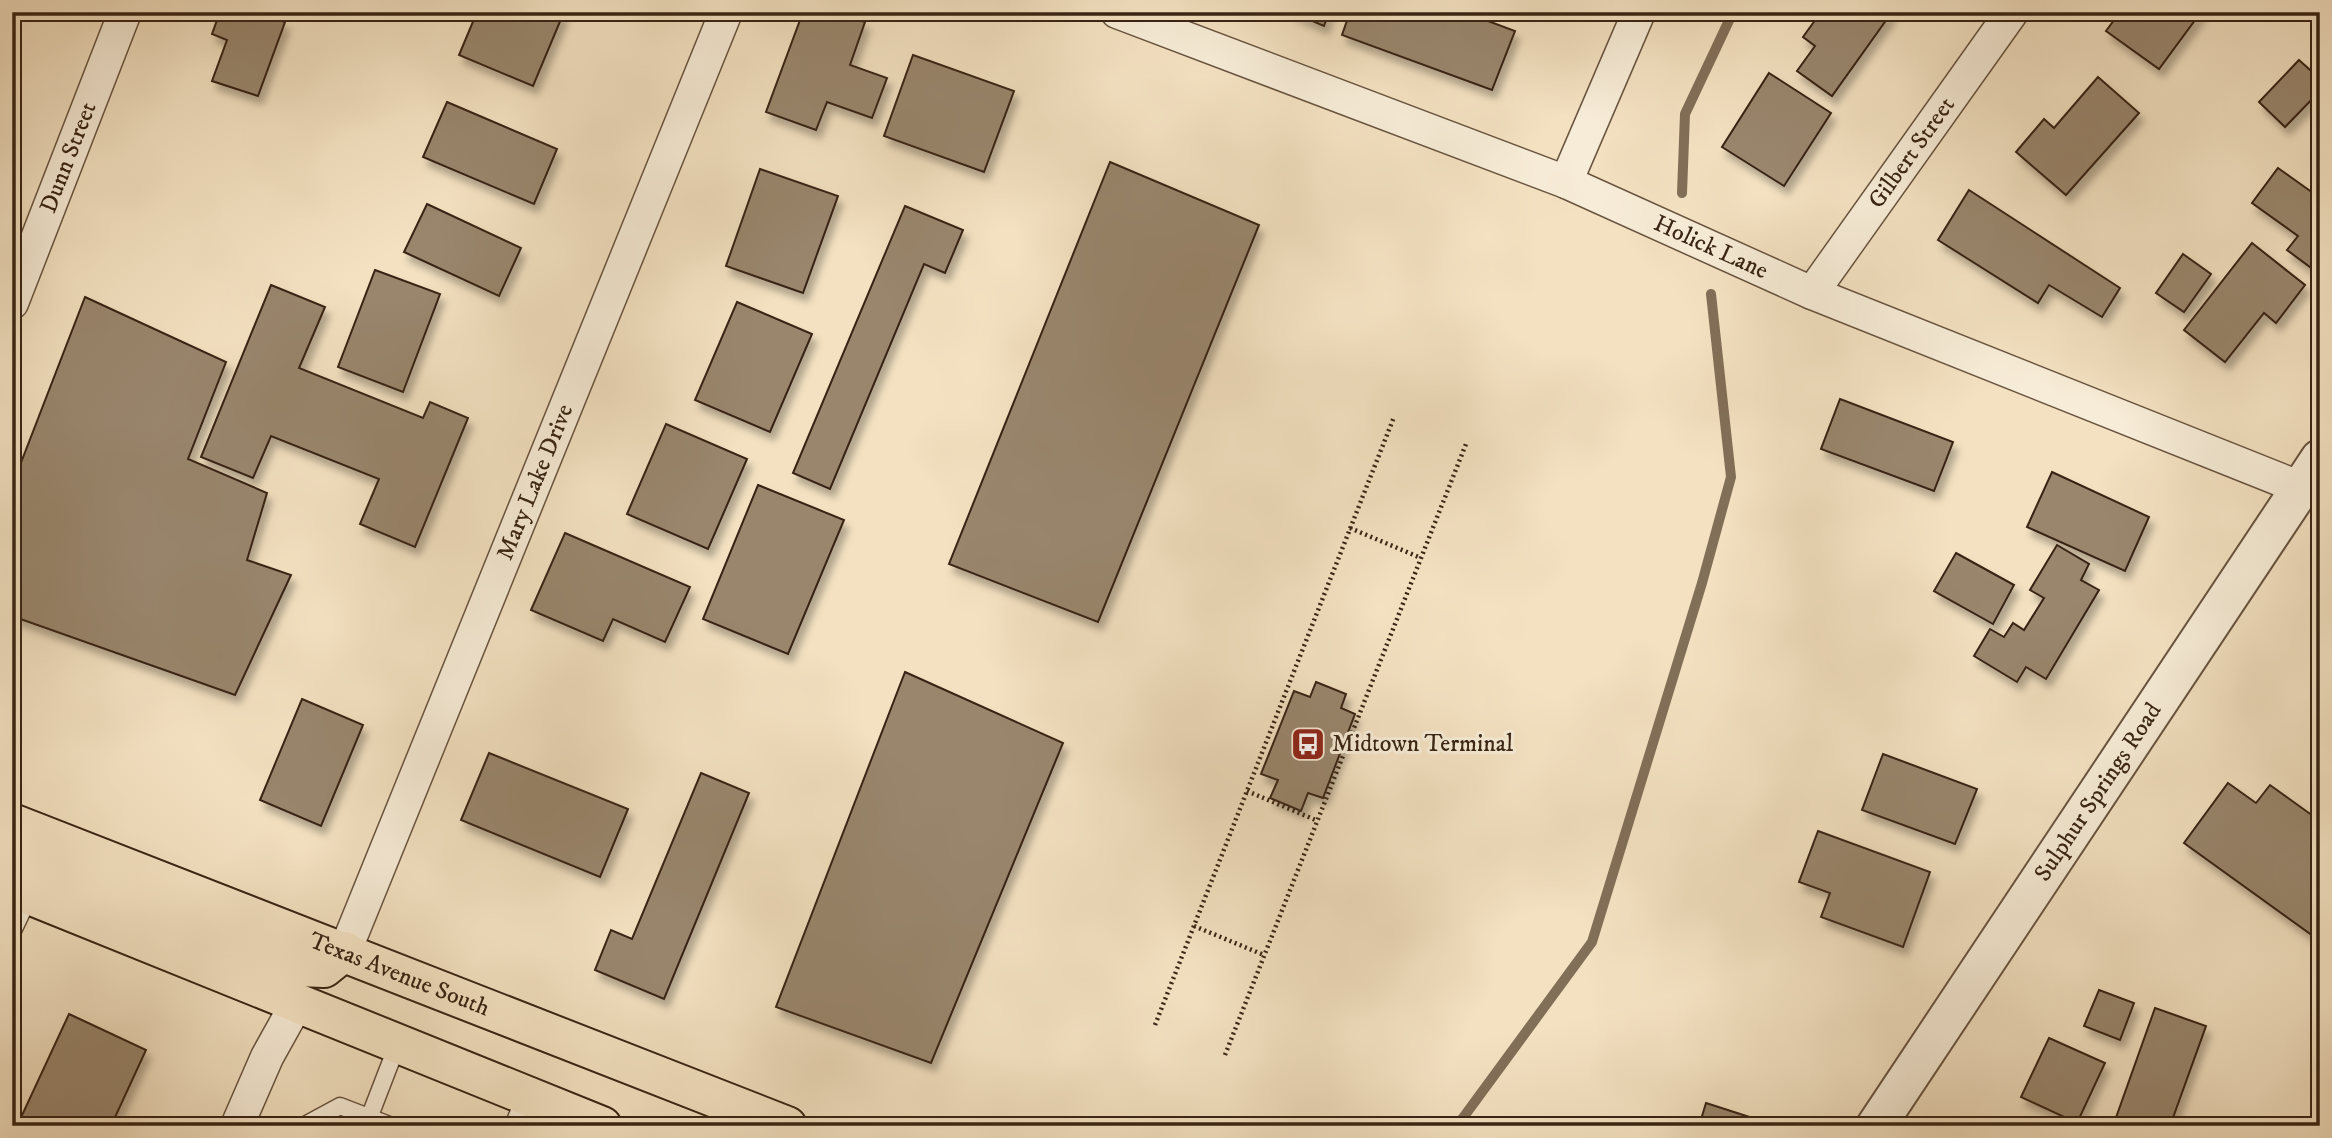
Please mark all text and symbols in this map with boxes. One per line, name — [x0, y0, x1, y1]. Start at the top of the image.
street label: Gilbert Street — [1862, 91, 1962, 214]
street label: Dunn Street — [33, 98, 104, 217]
street label: Holick Lane — [1649, 209, 1773, 286]
street label: Mary Lake Drive — [490, 400, 580, 564]
street label: Sulphur Springs Road — [2028, 697, 2168, 887]
bus stop icon: Midtown Terminal — [1289, 725, 1327, 763]
place label: Midtown Terminal — [1332, 729, 1514, 759]
street label: Texas Avenue South — [305, 926, 494, 1023]

